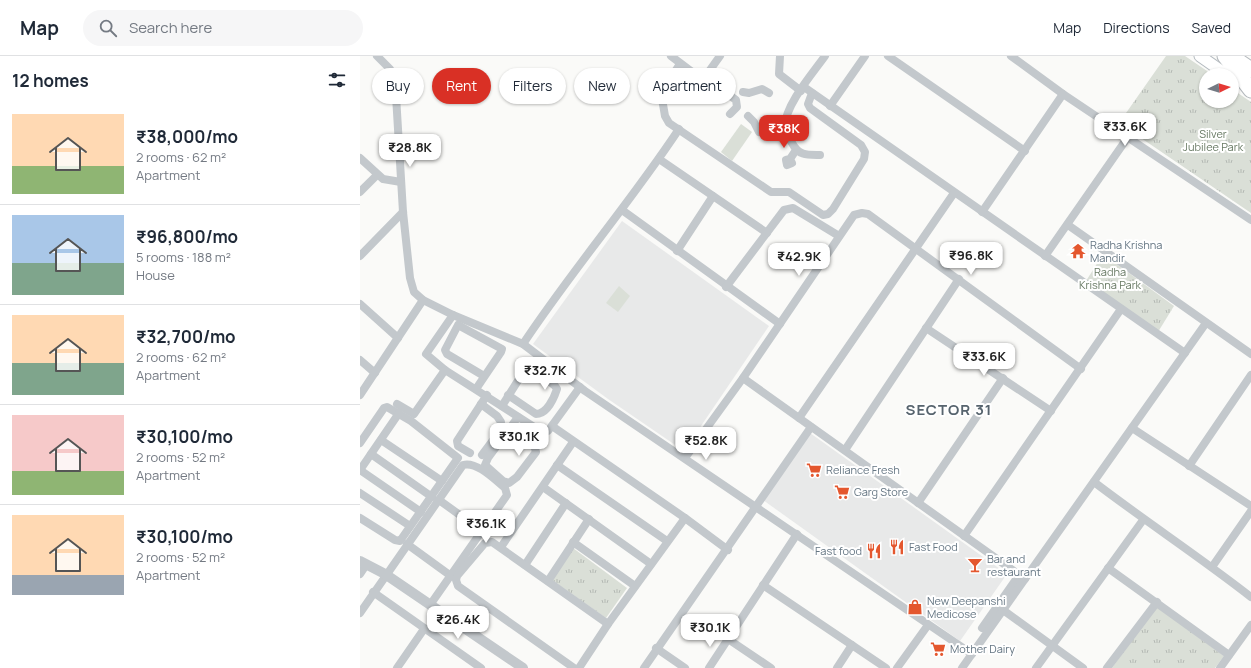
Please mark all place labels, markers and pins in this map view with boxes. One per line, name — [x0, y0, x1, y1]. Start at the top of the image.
pin: ₹33.6K — [1092, 113, 1158, 147]
pin: ₹38K — [760, 115, 808, 149]
pin: ₹28.8K — [377, 134, 443, 168]
place label: Radha Krishna Mandir — [1090, 237, 1162, 265]
pin: ₹96.8K — [938, 242, 1004, 276]
temple icon: Radha Krishna Mandir — [1069, 242, 1087, 260]
pin: ₹42.9K — [766, 243, 832, 277]
pin: ₹33.6K — [951, 343, 1017, 377]
pin: ₹32.7K — [512, 357, 578, 391]
pin: ₹30.1K — [486, 423, 552, 457]
pin: ₹52.8K — [673, 427, 739, 461]
supermarket icon: Reliance Fresh — [805, 461, 823, 479]
place label: Reliance Fresh — [826, 462, 900, 477]
supermarket icon: Garg Store — [833, 483, 851, 501]
place label: Garg Store — [854, 484, 909, 499]
pin: ₹36.1K — [453, 510, 519, 544]
restaurant icon: Fast Food — [888, 538, 906, 556]
place label: Fast Food — [909, 539, 958, 554]
restaurant icon: Fast food — [865, 542, 883, 560]
place label: Fast food — [815, 543, 862, 558]
place label: Bar and restaurant — [987, 551, 1041, 579]
bar icon: Bar and restaurant — [966, 556, 984, 574]
place label: New Deepanshi Medicose — [927, 593, 1006, 621]
shop icon: New Deepanshi Medicose — [906, 598, 924, 616]
pin: ₹26.4K — [425, 606, 491, 640]
pin: ₹30.1K — [677, 614, 743, 648]
supermarket icon: Mother Dairy — [929, 640, 947, 658]
place label: Mother Dairy — [950, 641, 1015, 656]

